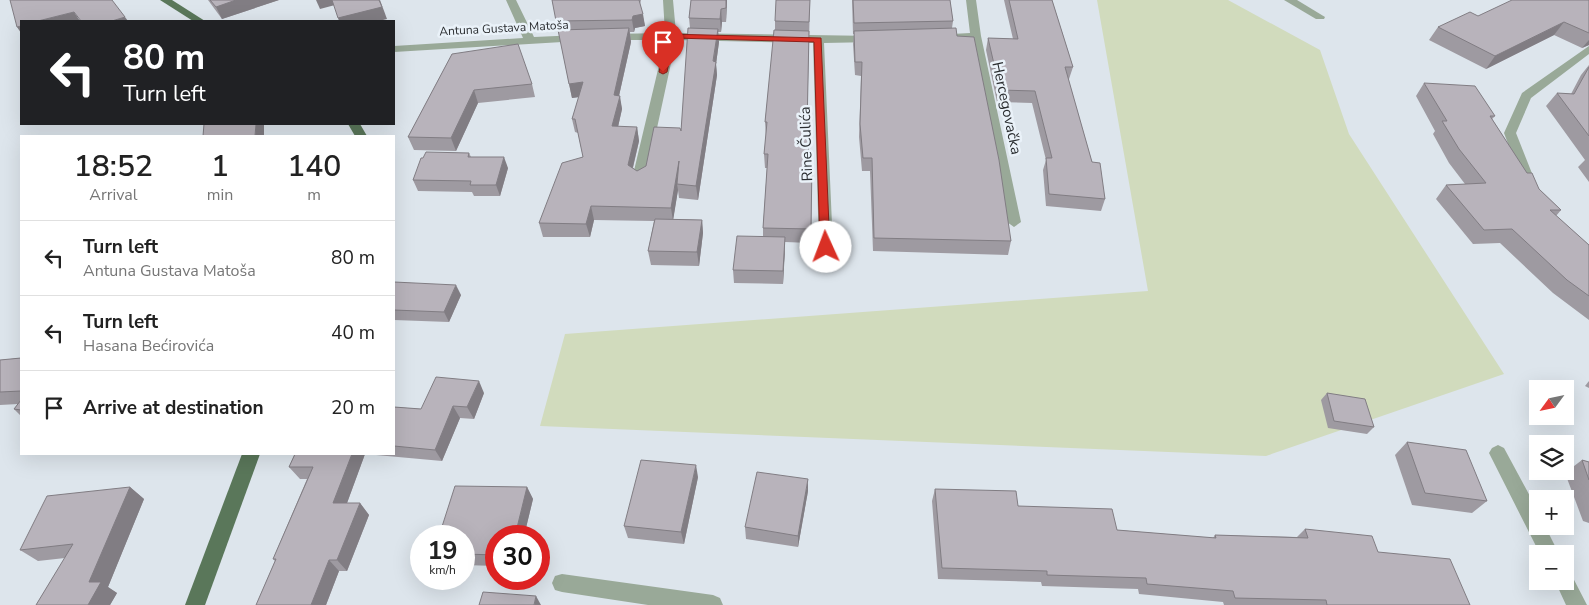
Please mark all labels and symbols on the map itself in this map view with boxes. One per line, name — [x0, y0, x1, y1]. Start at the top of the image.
street label: Antuna Gustava Matoša — [439, 17, 569, 39]
pin — [642, 21, 684, 72]
street label: Hercegovačka — [987, 60, 1027, 156]
street label: Rine Čulića — [794, 106, 817, 182]
position arrow — [799, 220, 851, 272]
north arrow — [1529, 380, 1574, 425]
speed limit sign: 30 — [485, 525, 550, 590]

